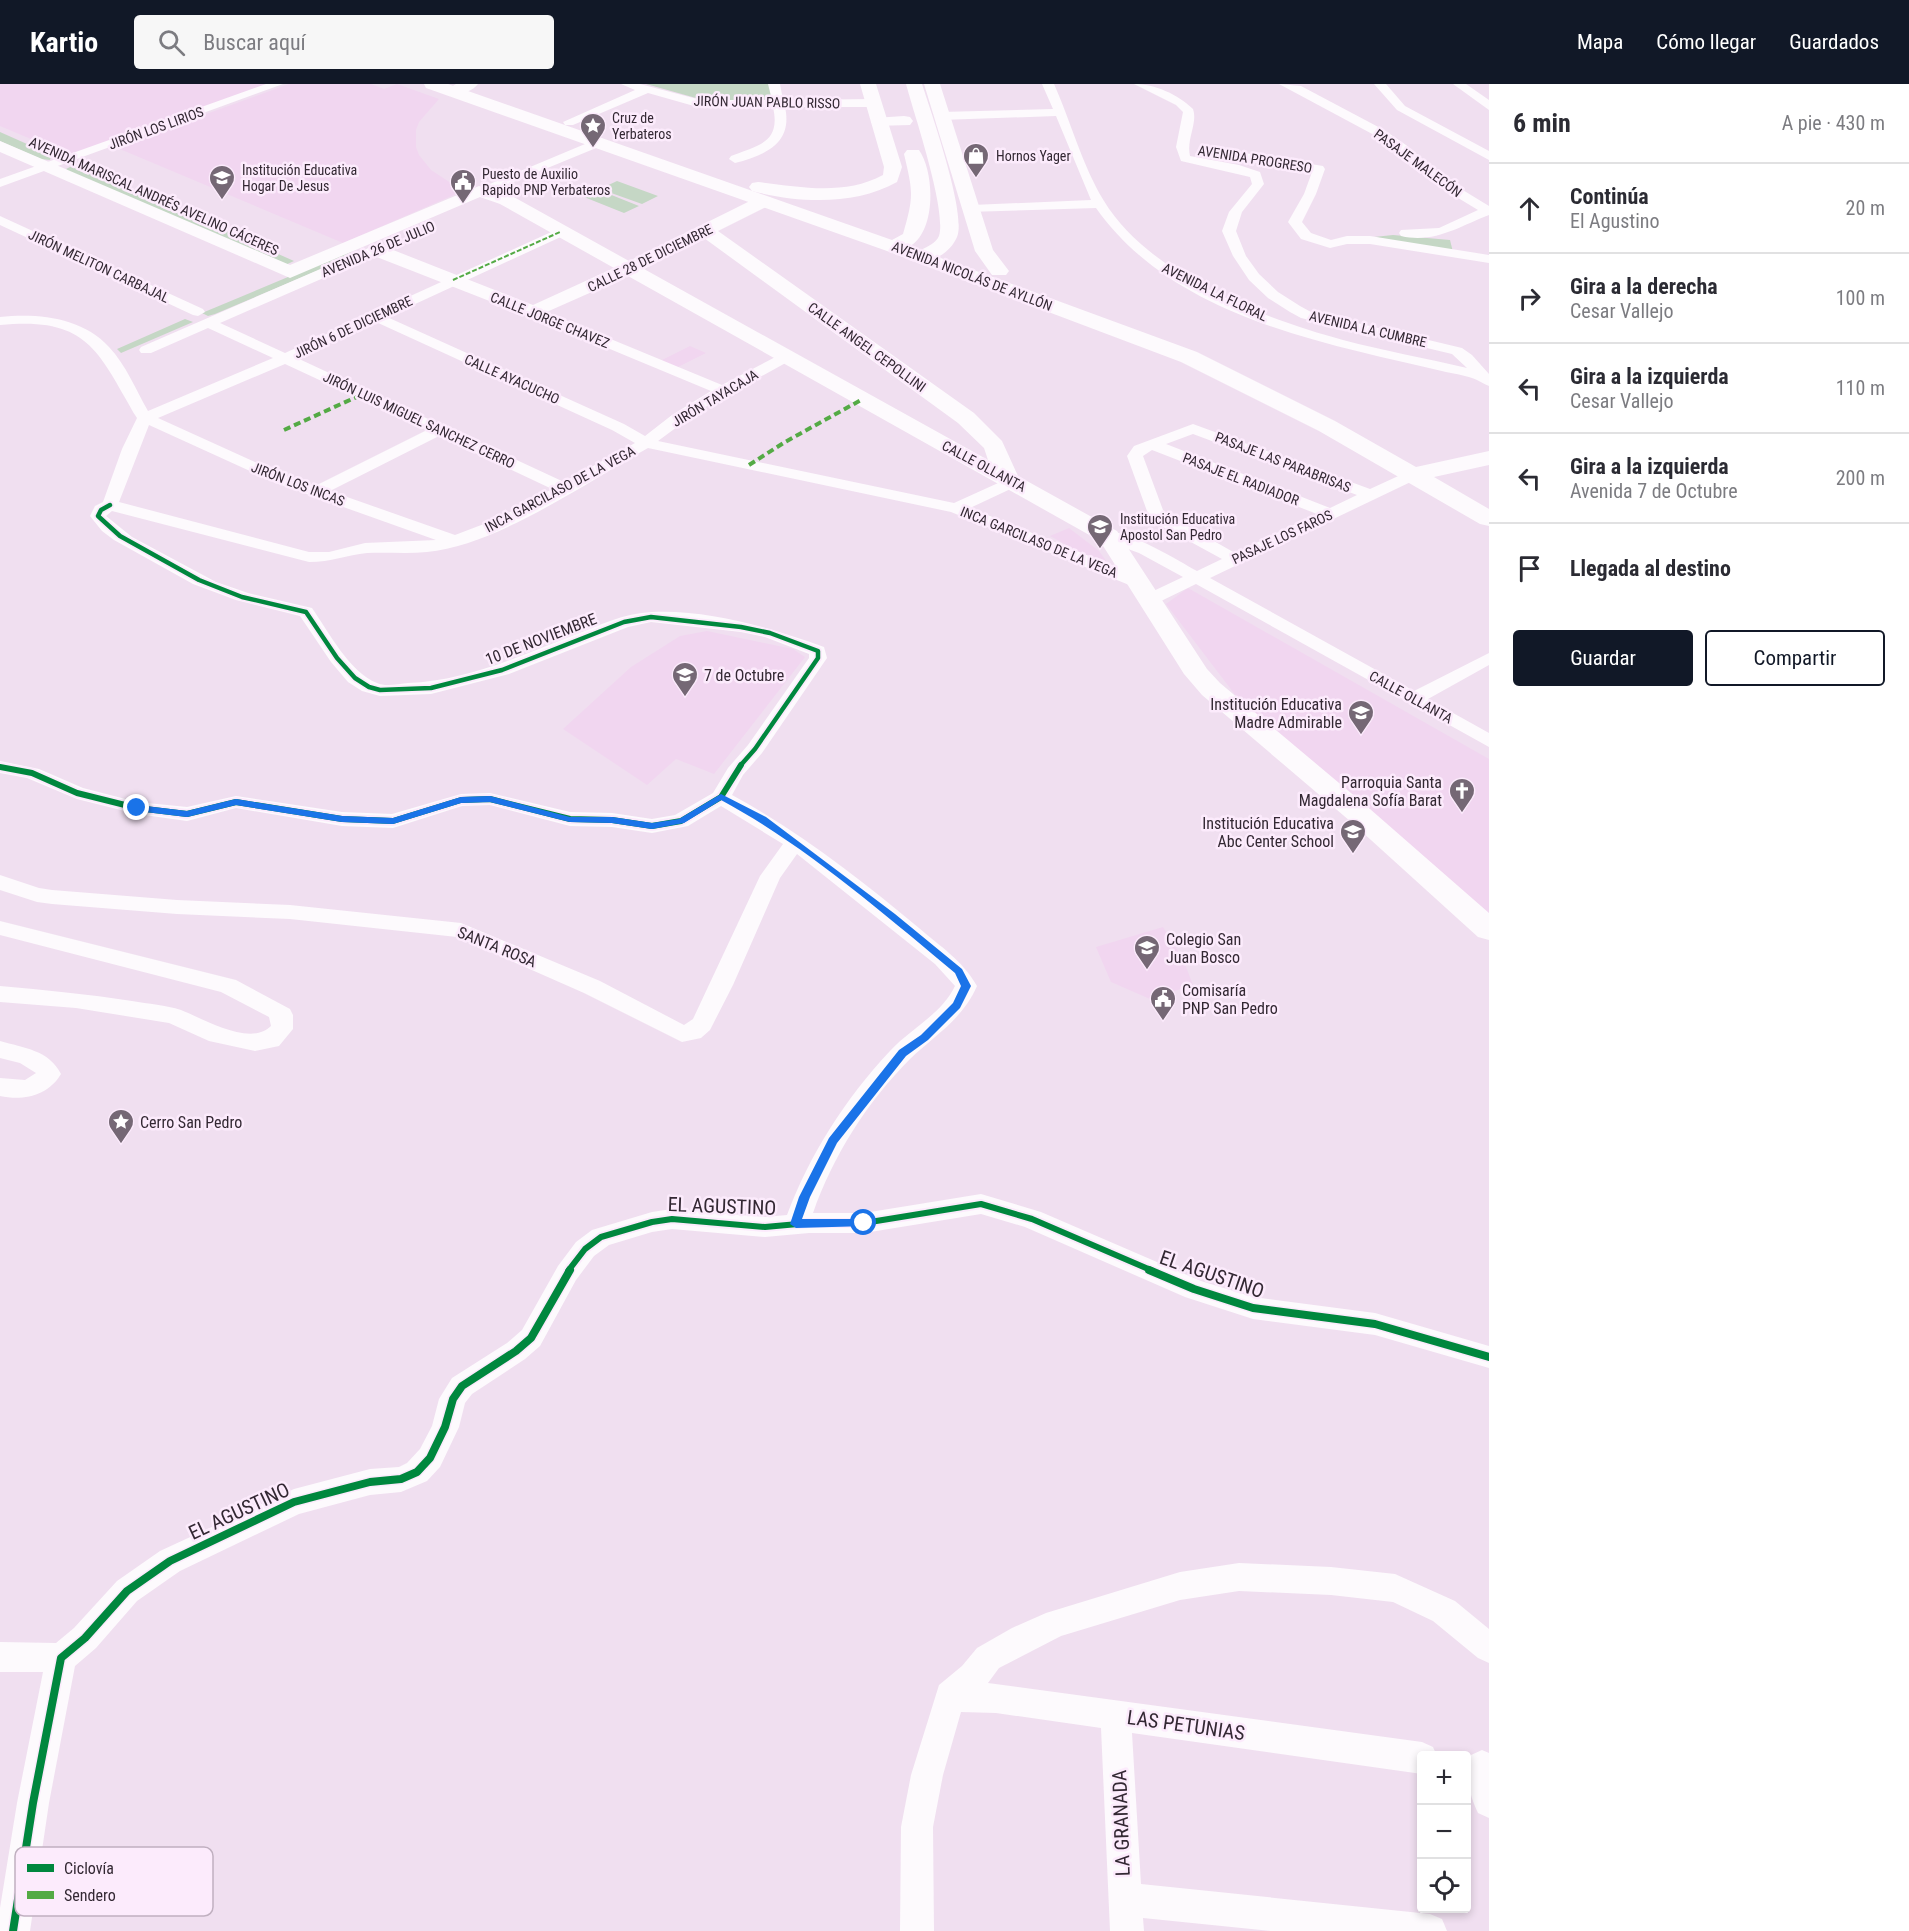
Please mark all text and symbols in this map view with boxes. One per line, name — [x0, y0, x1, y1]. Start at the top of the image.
search box — [134, 15, 554, 69]
text: Kartio — [30, 26, 98, 59]
icon: search — [155, 26, 188, 59]
text: Buscar aquí — [203, 30, 306, 55]
text: Mapa — [1577, 30, 1623, 54]
text: Cómo llegar — [1656, 30, 1756, 54]
text: Guardados — [1789, 30, 1879, 54]
street label: JIRÓN JUAN PABLO RISSO — [694, 92, 840, 111]
street label: JIRÓN LOS LIRIOS — [106, 102, 206, 153]
text: 6 min — [1513, 108, 1571, 138]
place label: Cruz de Yerbateros — [612, 110, 672, 142]
place icon: Cruz de Yerbateros — [578, 111, 608, 149]
text: A pie · 430 m — [1782, 111, 1885, 135]
street label: PASAJE MALECÓN — [1371, 125, 1466, 200]
street label: AVENIDA MARISCAL ANDRÉS AVELINO CÁCERES — [27, 133, 282, 258]
shop icon: Hornos Yager — [961, 141, 991, 179]
street label: AVENIDA PROGRESO — [1197, 142, 1313, 176]
place label: Hornos Yager — [996, 148, 1071, 164]
place label: Institución Educativa Hogar De Jesus — [242, 162, 357, 194]
school or university icon: Institución Educativa Hogar De Jesus — [207, 163, 237, 201]
place label: Puesto de Auxilio Rapido PNP Yerbateros — [482, 166, 610, 198]
public building icon: Puesto de Auxilio Rapido PNP Yerbateros — [448, 167, 478, 205]
text: Continúa — [1570, 184, 1649, 209]
icon: ahead — [1513, 192, 1546, 225]
text: 20 m — [1846, 196, 1885, 220]
text: El Agustino — [1570, 209, 1660, 233]
street label: AVENIDA 26 DE JULIO — [319, 218, 437, 280]
street label: CALLE 28 DE DICIEMBRE — [585, 221, 715, 295]
street label: JIRÓN MELITON CARBAJAL — [26, 225, 173, 306]
street label: AVENIDA NICOLÁS DE AYLLÓN — [890, 237, 1055, 314]
street label: AVENIDA LA FLORAL — [1160, 260, 1271, 325]
text: Gira a la derecha — [1570, 274, 1718, 299]
icon: right — [1513, 282, 1546, 315]
text: 100 m — [1836, 286, 1885, 310]
street label: CALLE JORGE CHAVEZ — [488, 289, 612, 351]
street label: JIRÓN 6 DE DICIEMBRE — [291, 292, 415, 361]
street label: CALLE ANGEL CEPOLLINI — [805, 299, 929, 395]
text: Cesar Vallejo — [1570, 299, 1674, 323]
street label: AVENIDA LA CUMBRE — [1308, 308, 1428, 350]
street label: CALLE AYACUCHO — [462, 351, 562, 407]
text: Gira a la izquierda — [1570, 364, 1729, 389]
street label: JIRÓN TAYACAJA — [669, 365, 761, 430]
street label: JIRÓN LUIS MIGUEL SANCHEZ CERRO — [321, 368, 518, 472]
icon: left — [1513, 372, 1546, 405]
text: 110 m — [1836, 376, 1885, 400]
text: Cesar Vallejo — [1570, 389, 1674, 413]
street label: PASAJE LAS PARABRISAS — [1213, 429, 1353, 495]
street label: CALLE OLLANTA — [939, 437, 1029, 495]
street label: INCA GARCILASO DE LA VEGA — [482, 443, 638, 535]
street label: PASAJE EL RADIADOR — [1181, 449, 1302, 509]
text: Gira a la izquierda — [1570, 454, 1729, 479]
street label: JIRÓN LOS INCAS — [249, 458, 347, 509]
icon: left — [1513, 462, 1546, 495]
text: 200 m — [1836, 466, 1885, 490]
text: Avenida 7 de Octubre — [1570, 479, 1738, 503]
street label: INCA GARCILASO DE LA VEGA — [958, 503, 1120, 581]
street label: PASAJE LOS FAROS — [1229, 507, 1335, 567]
place label: Institución Educativa Apostol San Pedro — [1120, 511, 1235, 543]
school or university icon: Institución Educativa Apostol San Pedro — [1085, 512, 1115, 550]
icon: arrive — [1513, 552, 1546, 585]
text: Llegada al destino — [1570, 556, 1731, 581]
street label: 10 DE NOVIEMBRE — [483, 609, 599, 669]
button: Guardar — [1513, 630, 1693, 686]
button: Compartir — [1705, 630, 1885, 686]
school or university icon: 7 de Octubre — [670, 660, 700, 698]
place label: 7 de Octubre — [704, 666, 784, 685]
street label: CALLE OLLANTA — [1367, 668, 1455, 726]
place label: Institución Educativa Madre Admirable — [1210, 695, 1342, 732]
school or university icon: Institución Educativa Madre Admirable — [1346, 698, 1376, 736]
place label: Parroquia Santa Magdalena Sofía Barat — [1299, 773, 1442, 810]
church icon: Parroquia Santa Magdalena Sofía Barat — [1447, 776, 1477, 814]
route end — [123, 794, 149, 820]
place label: Institución Educativa Abc Center School — [1202, 814, 1334, 851]
school or university icon: Institución Educativa Abc Center School — [1338, 817, 1368, 855]
street label: SANTA ROSA — [455, 923, 539, 971]
place label: Colegio San Juan Bosco — [1166, 930, 1241, 967]
school or university icon: Colegio San Juan Bosco — [1132, 933, 1162, 971]
place label: Comisaría PNP San Pedro — [1182, 981, 1278, 1018]
public building icon: Comisaría PNP San Pedro — [1148, 984, 1178, 1022]
place icon: Cerro San Pedro — [106, 1107, 136, 1145]
place label: Cerro San Pedro — [140, 1113, 242, 1132]
street label: EL AGUSTINO — [667, 1192, 777, 1220]
route start — [850, 1209, 876, 1235]
street label: EL AGUSTINO — [1157, 1245, 1267, 1303]
street label: EL AGUSTINO — [185, 1477, 293, 1545]
street label: LAS PETUNIAS — [1126, 1705, 1246, 1745]
map controls — [1417, 1751, 1471, 1913]
button: + — [1417, 1751, 1471, 1805]
street label: LA GRANADA — [1107, 1769, 1135, 1877]
button: − — [1417, 1805, 1471, 1859]
legend — [15, 1847, 213, 1916]
text: Ciclovía — [64, 1859, 114, 1878]
button: locate — [1417, 1859, 1471, 1913]
text: Sendero — [64, 1886, 116, 1905]

